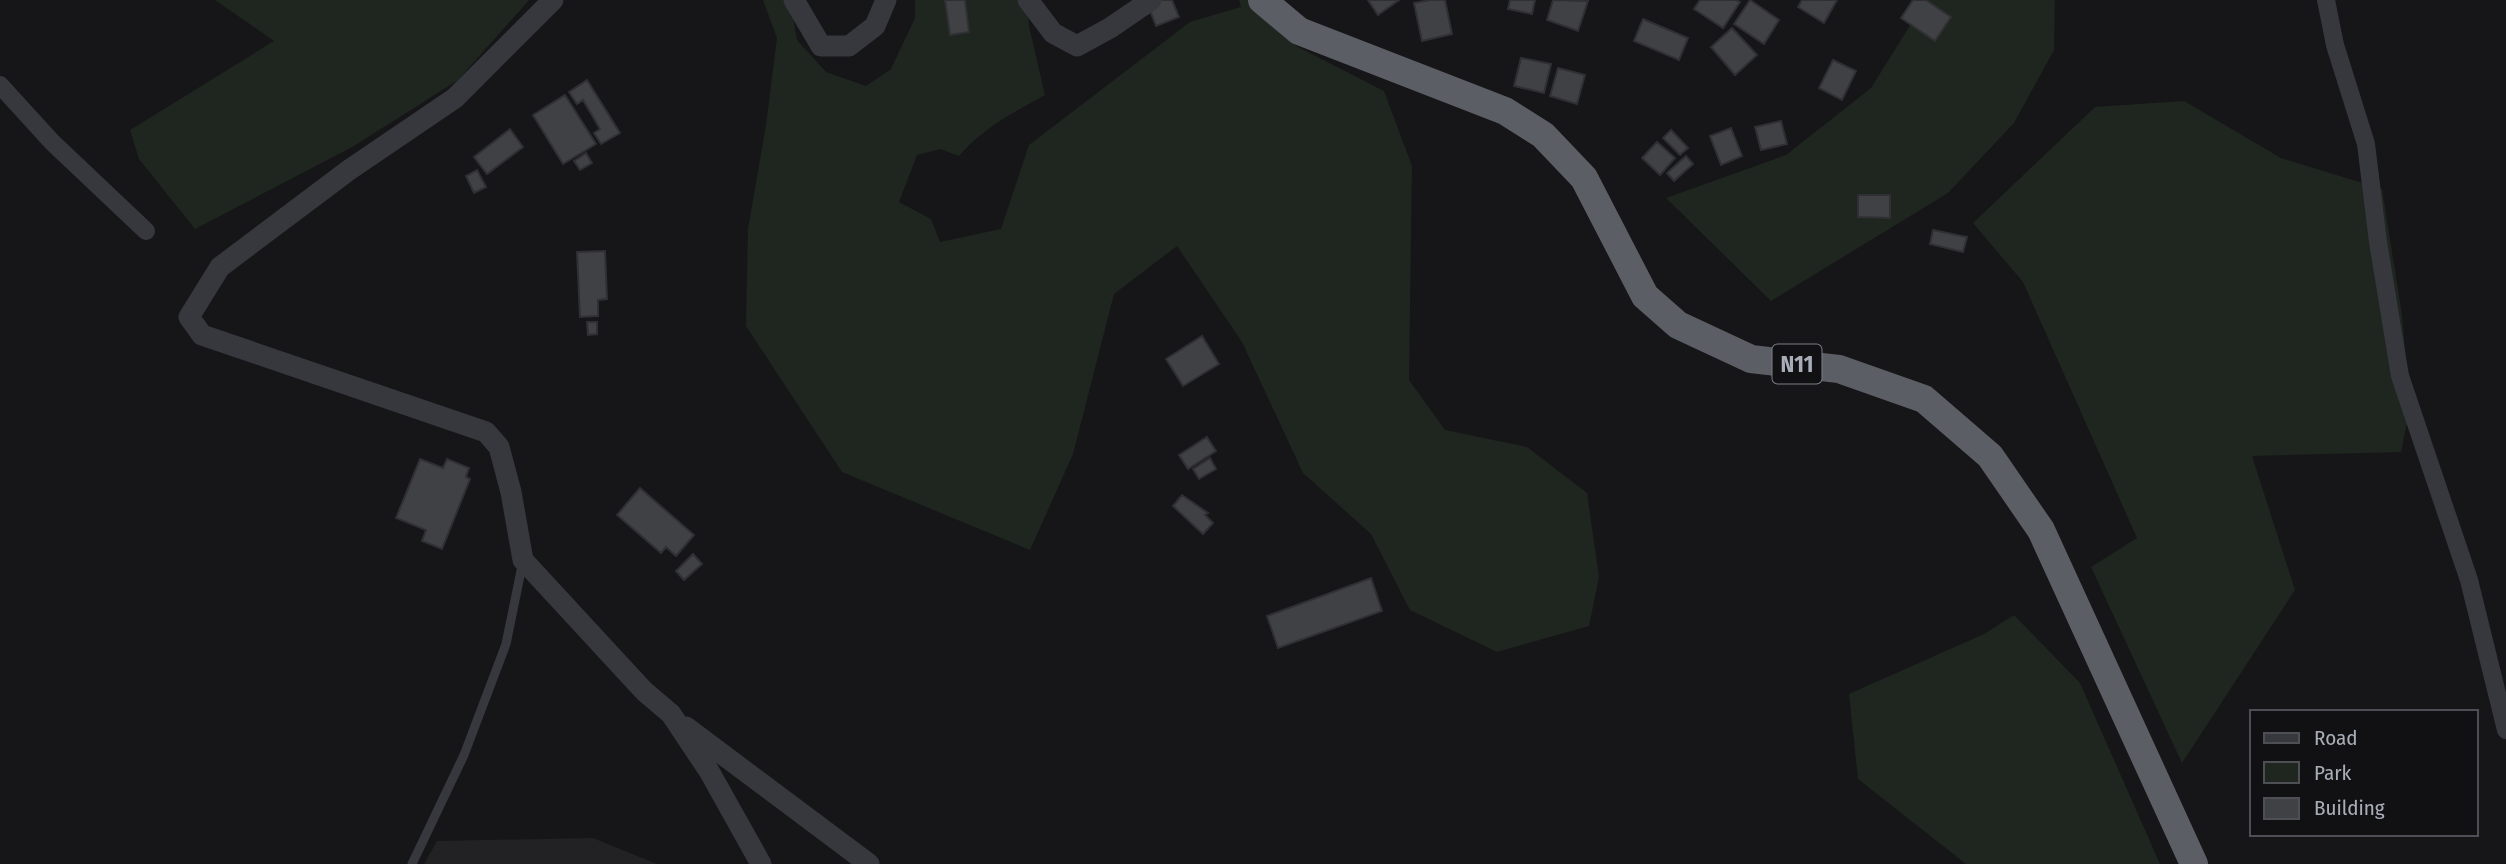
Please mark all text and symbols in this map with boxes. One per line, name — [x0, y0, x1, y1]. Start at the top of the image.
road number: N11 — [1772, 344, 1822, 384]
legend — [2250, 710, 2478, 836]
text: Road — [2314, 725, 2358, 751]
text: Park — [2314, 760, 2352, 786]
text: Building — [2314, 795, 2385, 821]

